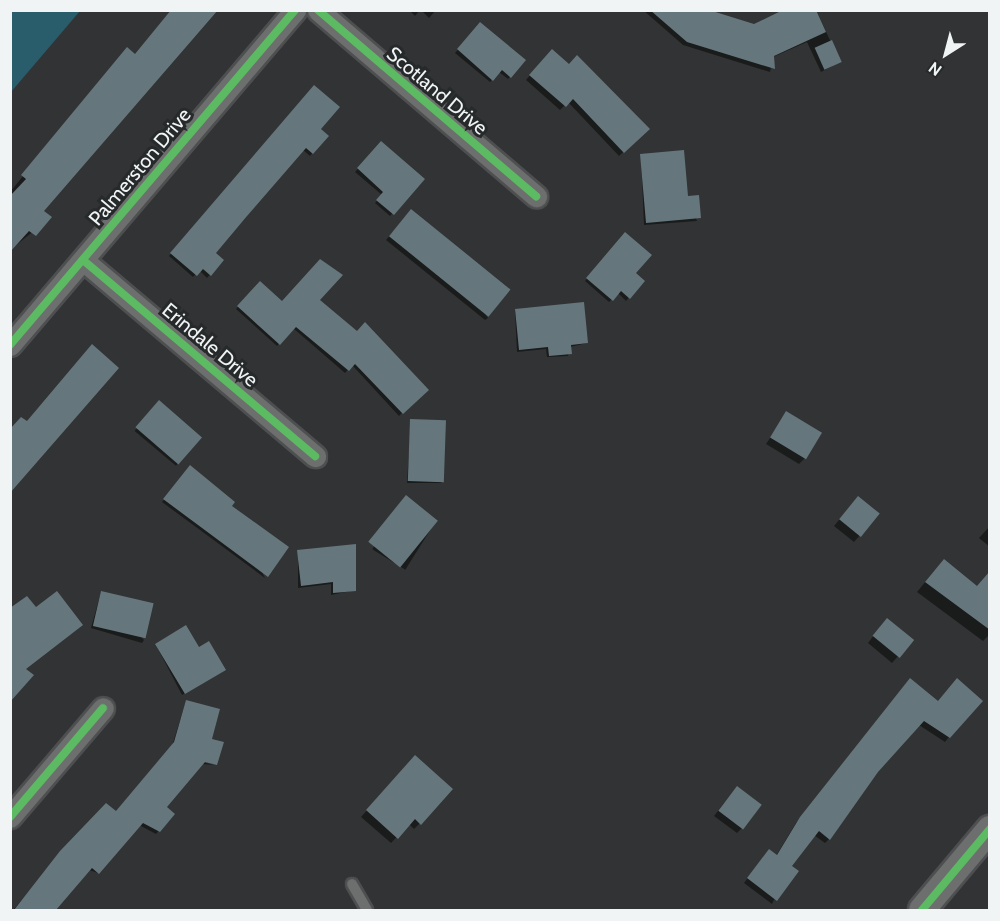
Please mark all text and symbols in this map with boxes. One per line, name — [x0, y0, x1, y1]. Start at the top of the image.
north arrow — [916, 24, 976, 84]
street label: Scotland Drive — [382, 42, 492, 140]
text: N — [925, 58, 945, 80]
street label: Palmerston Drive — [84, 103, 196, 231]
street label: Erindale Drive — [157, 298, 263, 392]

